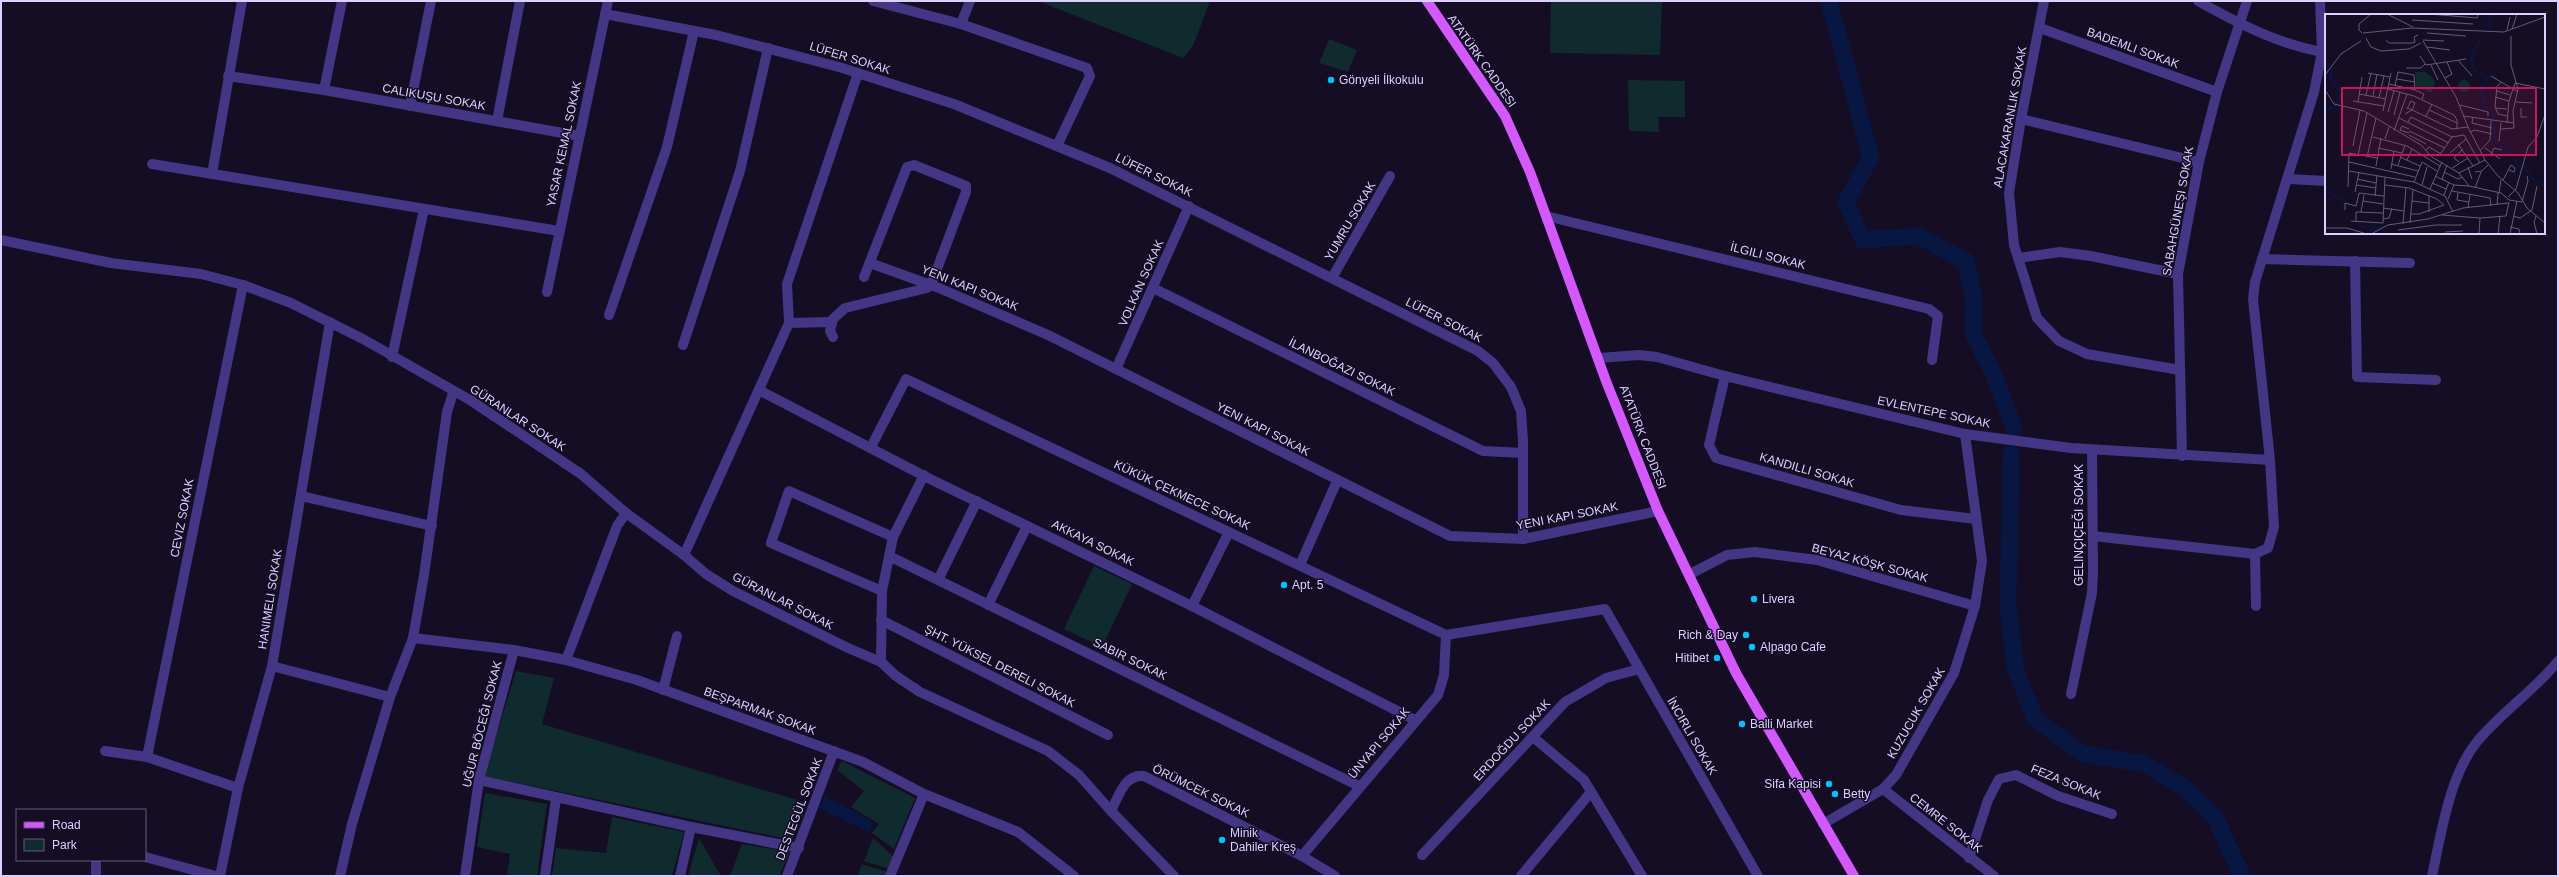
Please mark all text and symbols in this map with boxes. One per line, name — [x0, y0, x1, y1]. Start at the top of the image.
street label: ATATÜRK CADDESI — [1445, 12, 1519, 110]
inset map — [2325, 14, 2545, 234]
street label: BADEMLI SOKAK — [2085, 25, 2181, 71]
street label: LÜFER SOKAK — [808, 39, 892, 77]
street label: ALACAKARANLIK SOKAK — [1991, 45, 2029, 189]
place label: Gönyeli İlkokulu — [1339, 73, 1424, 87]
marker: Gönyeli İlkokulu — [1326, 75, 1336, 85]
street label: YASAR KEMAL SOKAK — [544, 80, 584, 208]
street label: CALIKUŞU SOKAK — [381, 81, 487, 113]
street label: SABAHGÜNEŞI SOKAK — [2160, 145, 2196, 277]
street label: LÜFER SOKAK — [1113, 150, 1195, 200]
street label: YUMRU SOKAK — [1322, 179, 1378, 263]
street label: VOLKAN SOKAK — [1116, 238, 1166, 328]
street label: İLGILI SOKAK — [1729, 240, 1807, 272]
street label: YENI KAPI SOKAK — [919, 262, 1021, 314]
street label: LÜFER SOKAK — [1403, 295, 1485, 345]
street label: İLANBOĞAZI SOKAK — [1286, 334, 1398, 399]
street label: GÜRANLAR SOKAK — [467, 382, 569, 454]
street label: ATATÜRK CADDESI — [1617, 383, 1669, 491]
street label: EVLENTEPE SOKAK — [1876, 393, 1992, 431]
street label: YENI KAPI SOKAK — [1214, 399, 1312, 459]
street label: KANDILLI SOKAK — [1758, 450, 1856, 490]
street label: KÜKÜK ÇEKMECE SOKAK — [1112, 457, 1252, 533]
street label: GELINÇIÇEĞI SOKAK — [2071, 464, 2086, 586]
street label: CEVIZ SOKAK — [167, 477, 197, 559]
street label: YENI KAPI SOKAK — [1515, 499, 1619, 533]
street label: AKKAYA SOKAK — [1049, 517, 1137, 569]
street label: BEYAZ KÖŞK SOKAK — [1810, 541, 1930, 585]
street label: HANIMELI SOKAK — [255, 548, 285, 650]
street label: GÜRANLAR SOKAK — [730, 569, 836, 633]
place label: Apt. 5 — [1292, 578, 1324, 592]
marker: Apt. 5 — [1279, 580, 1289, 590]
place label: Livera — [1762, 592, 1795, 606]
marker: Livera — [1749, 594, 1759, 604]
street label: ŞHT. YÜKSEL DERELI SOKAK — [922, 622, 1078, 710]
place label: Rich & Day — [1678, 628, 1738, 642]
marker: Rich & Day — [1741, 630, 1751, 640]
street label: SABIR SOKAK — [1091, 635, 1169, 683]
place label: Alpago Cafe — [1760, 640, 1826, 654]
marker: Alpago Cafe — [1747, 642, 1757, 652]
place label: Hitibet — [1675, 651, 1710, 665]
marker: Hitibet — [1712, 653, 1722, 663]
street label: UĞUR BÖCEĞI SOKAK — [459, 659, 505, 789]
street label: KUZUCUK SOKAK — [1884, 665, 1948, 761]
street label: BEŞPARMAK SOKAK — [702, 684, 818, 738]
street label: İNCIRLI SOKAK — [1664, 695, 1720, 777]
street label: ERDOĞDU SOKAK — [1470, 696, 1553, 784]
street label: ÜNYAPI SOKAK — [1345, 705, 1413, 781]
place label: Balli Market — [1750, 717, 1813, 731]
marker: Balli Market — [1737, 719, 1747, 729]
street label: DESTEGÜL SOKAK — [773, 756, 825, 862]
street label: ÖRÜMCEK SOKAK — [1150, 761, 1252, 821]
street label: FEZA SOKAK — [2029, 762, 2103, 802]
place label: Sifa Kapisi — [1764, 777, 1821, 791]
marker: Sifa Kapisi — [1824, 779, 1834, 789]
place label: Betty — [1843, 787, 1870, 801]
marker: Betty — [1830, 789, 1840, 799]
street label: CEMRE SOKAK — [1907, 790, 1985, 856]
legend — [16, 809, 146, 861]
text: Road — [52, 818, 81, 832]
place label: Minik Dahiler Kreş — [1230, 826, 1296, 854]
marker: Minik Dahiler Kreş — [1217, 835, 1227, 845]
text: Park — [52, 838, 78, 852]

